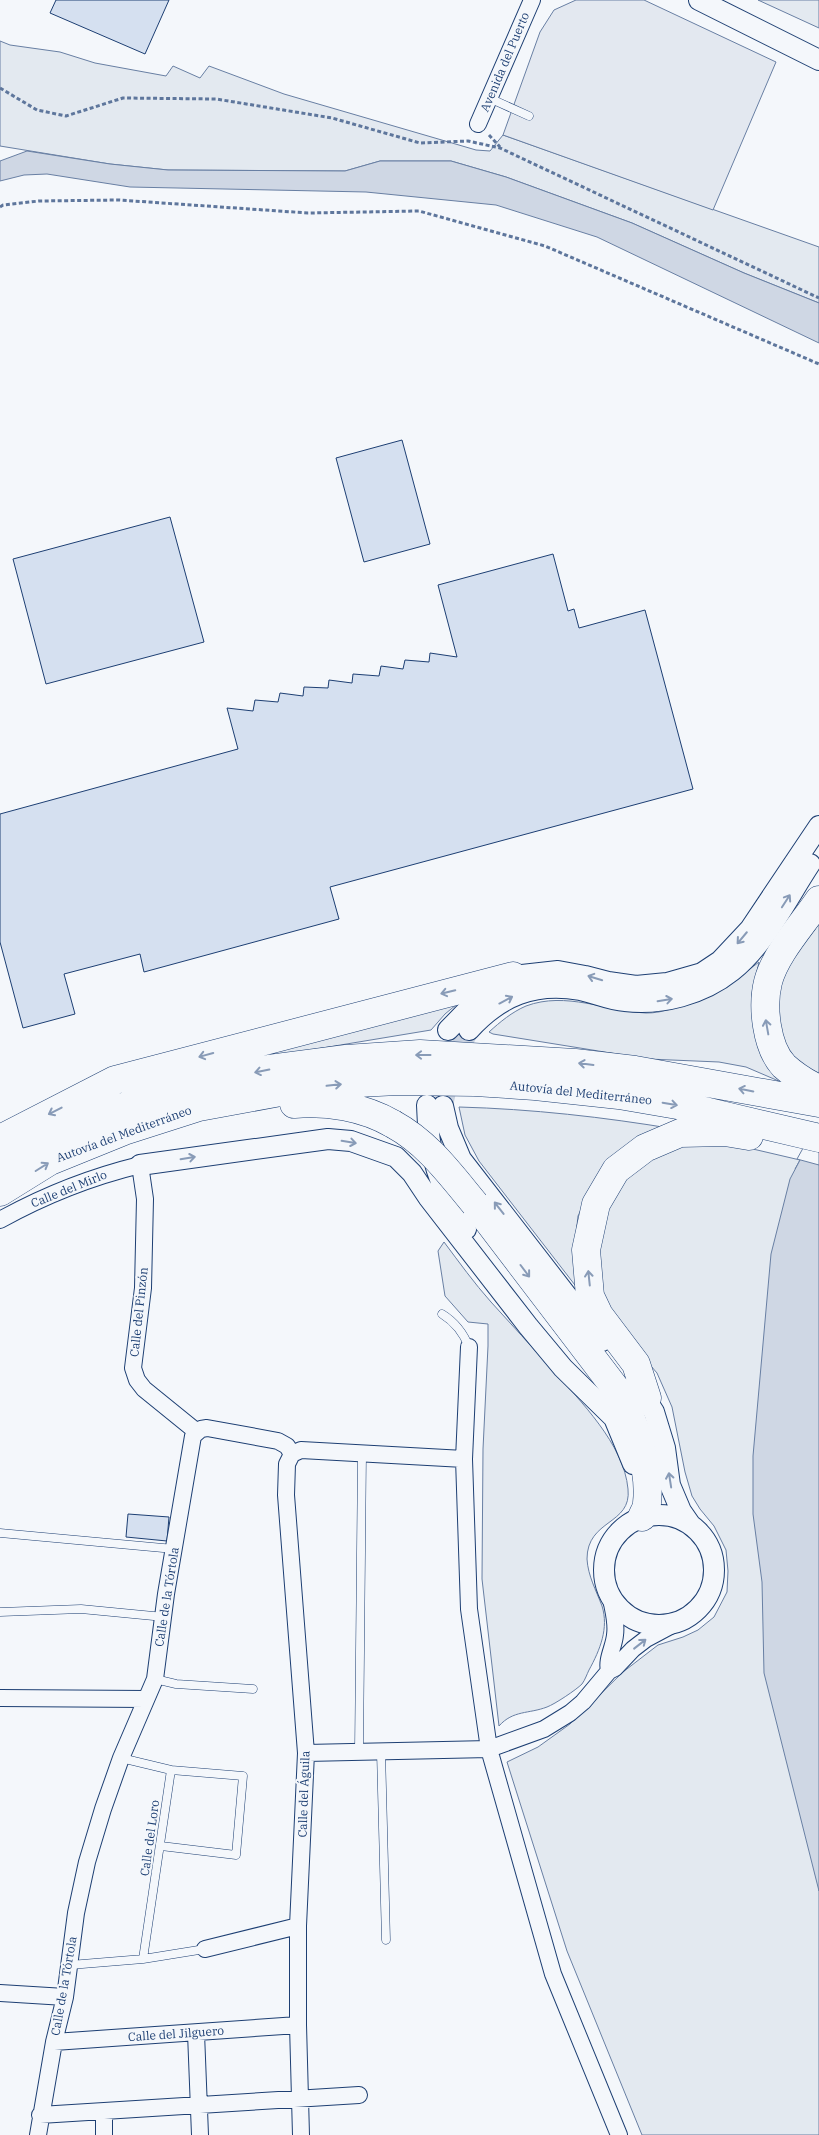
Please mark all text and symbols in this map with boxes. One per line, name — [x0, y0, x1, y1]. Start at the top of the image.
street label: Avenida del Puerto — [477, 10, 532, 114]
one-way arrow — [781, 895, 791, 909]
one-way arrow — [737, 932, 748, 945]
one-way arrow — [588, 973, 604, 983]
one-way arrow — [441, 988, 457, 997]
one-way arrow — [498, 994, 513, 1004]
one-way arrow — [656, 995, 672, 1005]
one-way arrow — [762, 1020, 772, 1036]
one-way arrow — [416, 1050, 432, 1060]
one-way arrow — [199, 1051, 215, 1060]
one-way arrow — [578, 1059, 594, 1069]
one-way arrow — [254, 1066, 270, 1076]
street label: Autovía del Mediterráneo — [509, 1078, 653, 1107]
one-way arrow — [326, 1080, 342, 1090]
one-way arrow — [738, 1085, 754, 1094]
one-way arrow — [662, 1099, 678, 1109]
street label: Autovía del Mediterráneo — [54, 1102, 194, 1165]
one-way arrow — [47, 1106, 62, 1116]
one-way arrow — [341, 1137, 357, 1147]
one-way arrow — [180, 1153, 196, 1163]
one-way arrow — [34, 1161, 48, 1171]
street label: Calle del Mirlo — [29, 1166, 109, 1211]
one-way arrow — [494, 1201, 504, 1215]
one-way arrow — [520, 1264, 531, 1277]
street label: Calle del Pinzón — [126, 1266, 151, 1358]
one-way arrow — [584, 1271, 594, 1287]
one-way arrow — [665, 1472, 675, 1488]
street label: Calle de la Tórtola — [151, 1546, 182, 1648]
one-way arrow — [633, 1638, 646, 1649]
street label: Calle del Águila — [294, 1750, 313, 1838]
street label: Calle del Loro — [137, 1799, 162, 1877]
street label: Calle de la Tórtola — [47, 1935, 80, 2037]
street label: Calle del Jilguero — [128, 2023, 225, 2044]

